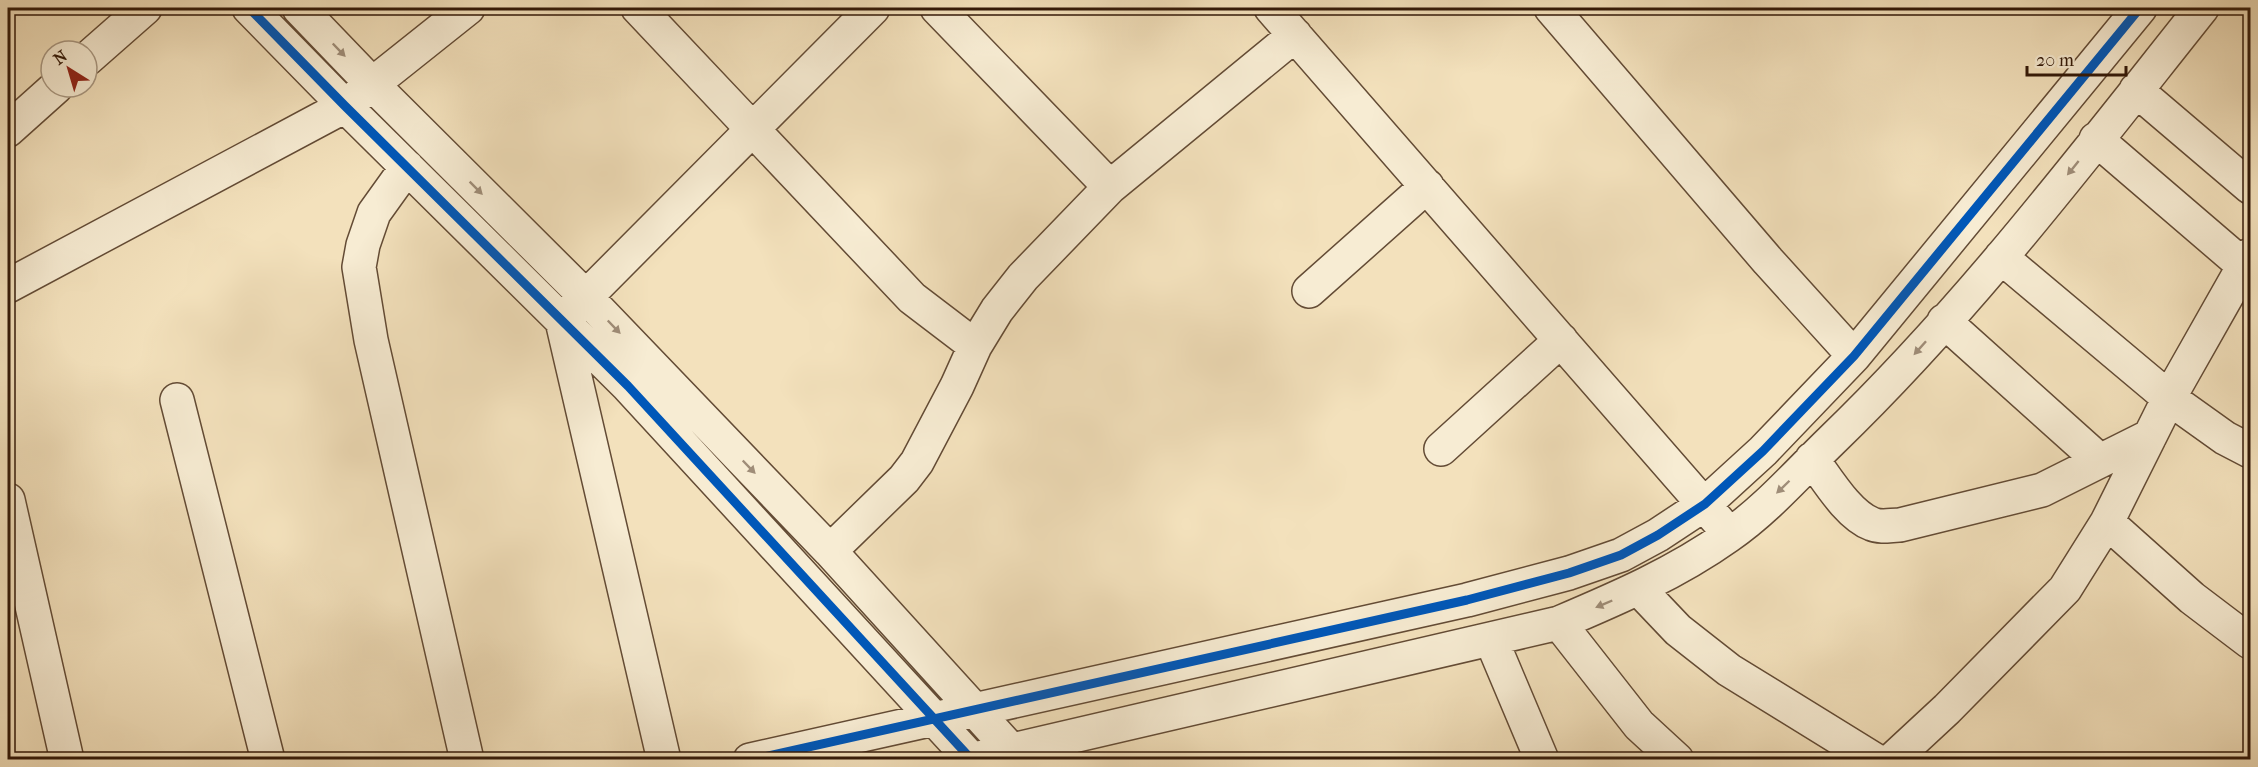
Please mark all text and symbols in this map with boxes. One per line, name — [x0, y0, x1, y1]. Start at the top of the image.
north arrow — [39, 39, 99, 99]
scale bar — [2027, 39, 2126, 77]
one-way arrow — [332, 42, 345, 57]
text: N — [50, 46, 72, 69]
text: 20 m — [2036, 50, 2074, 71]
one-way arrow — [2067, 160, 2080, 175]
one-way arrow — [469, 181, 483, 195]
one-way arrow — [607, 319, 621, 334]
one-way arrow — [1913, 341, 1927, 356]
one-way arrow — [742, 460, 756, 475]
one-way arrow — [1777, 480, 1791, 494]
one-way arrow — [1594, 599, 1612, 609]

